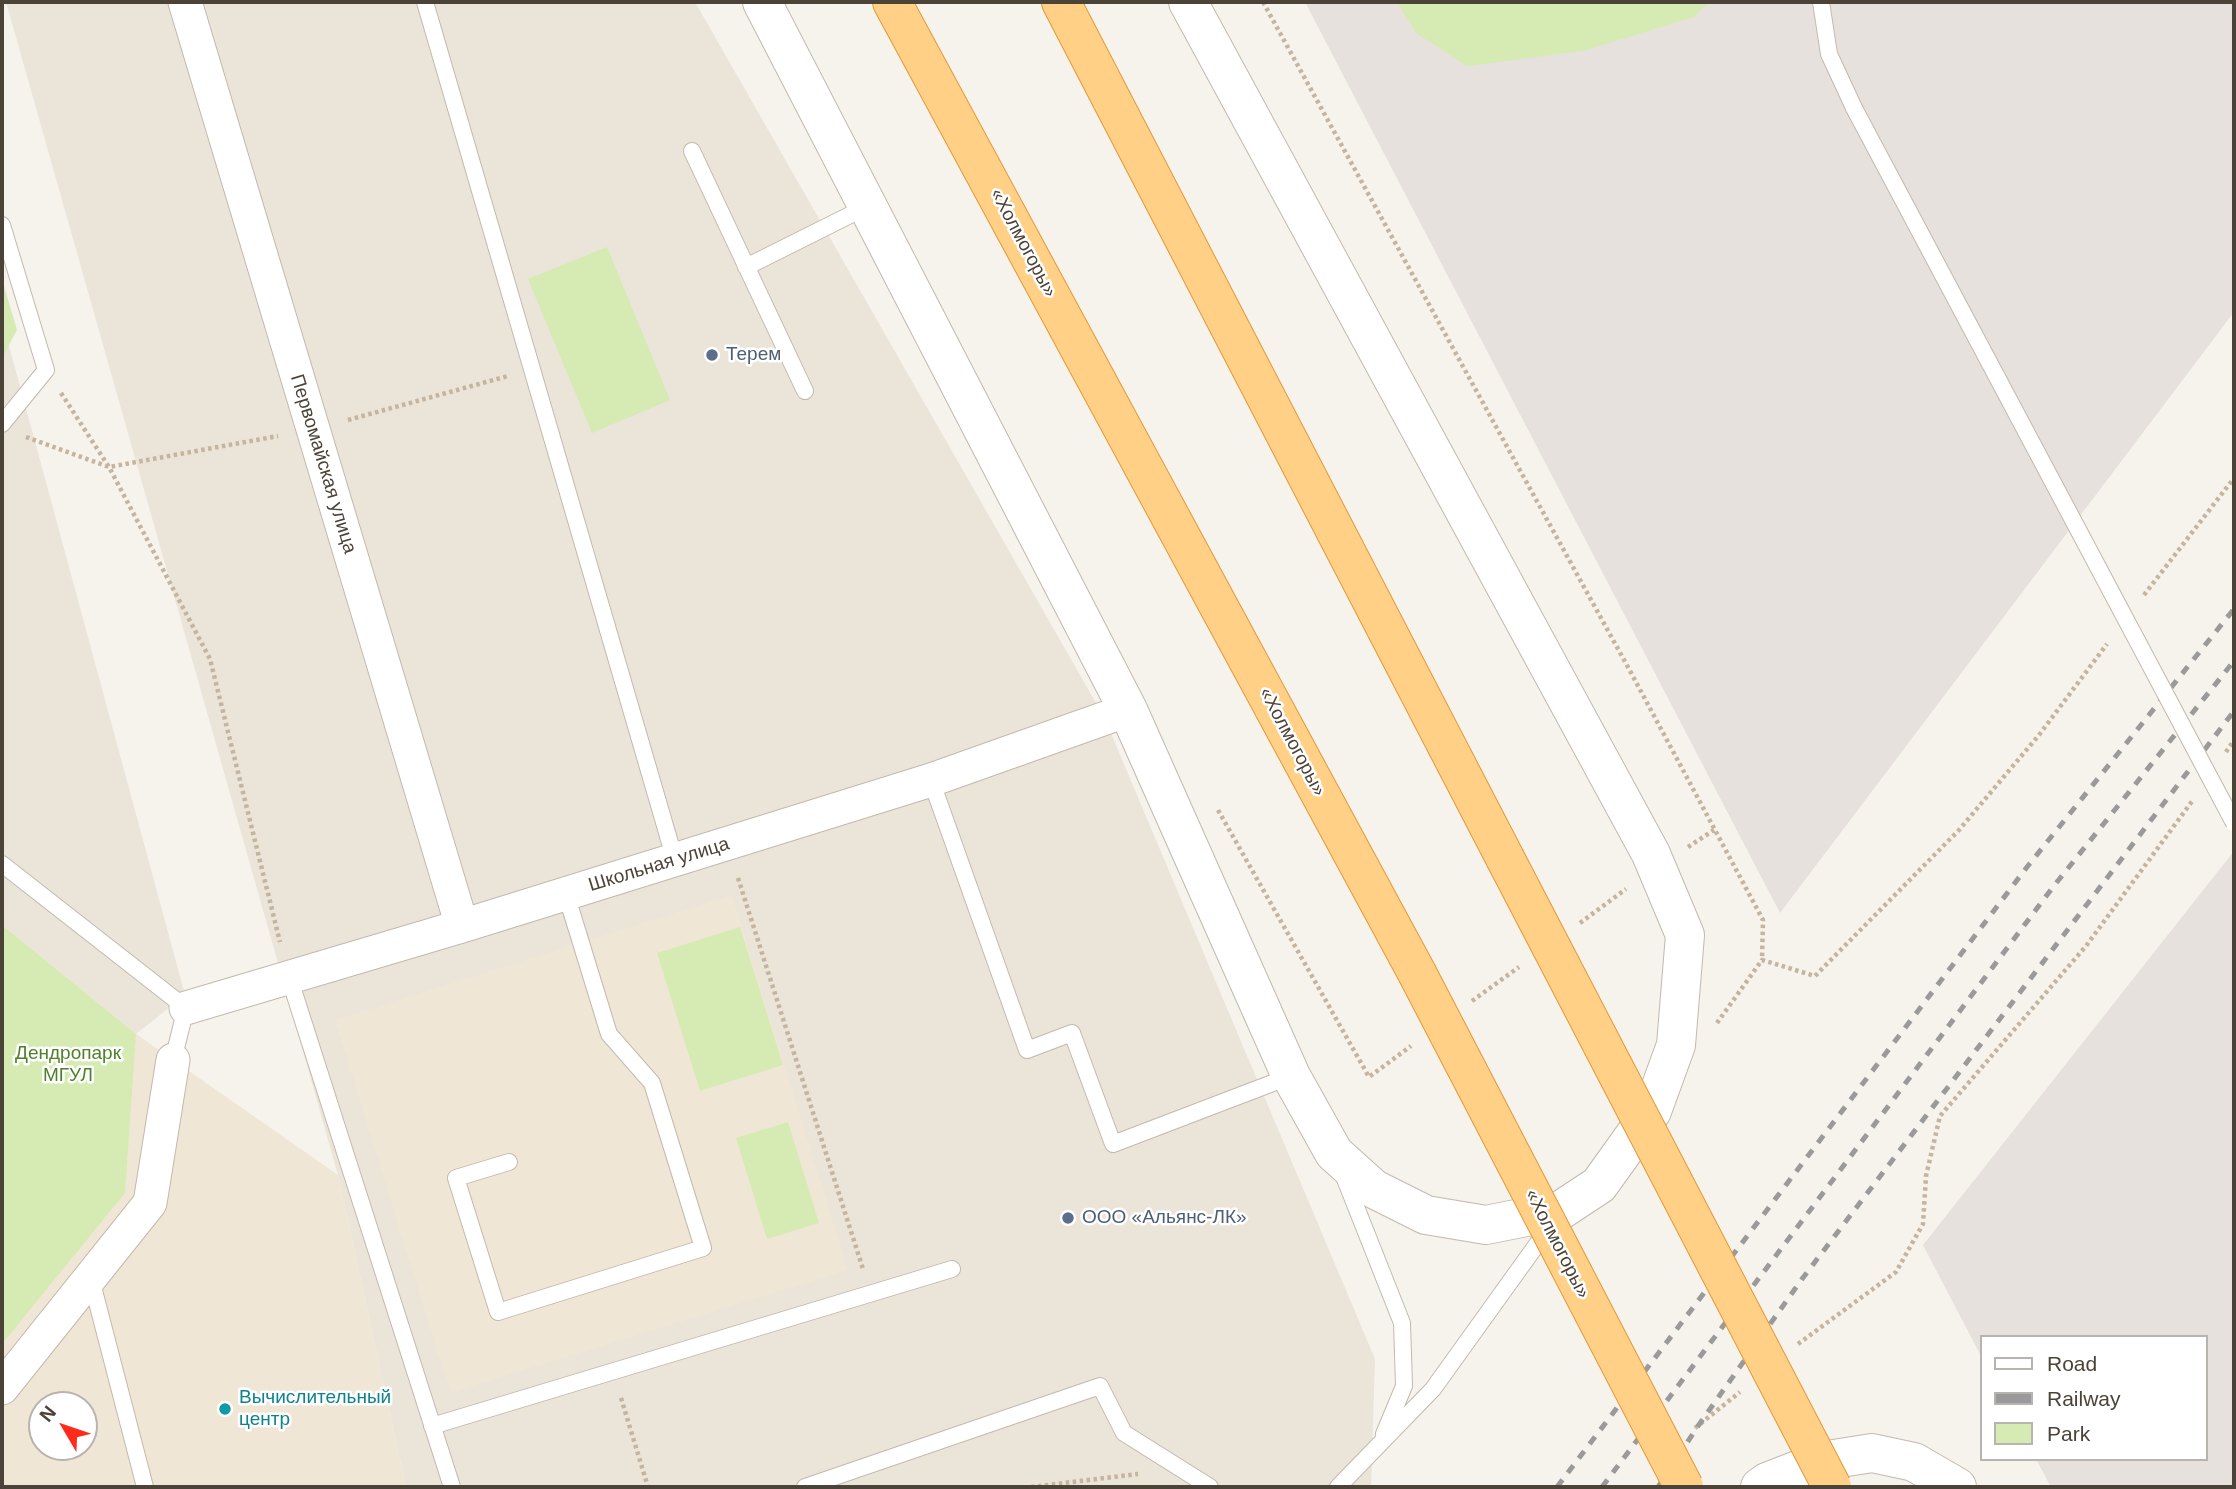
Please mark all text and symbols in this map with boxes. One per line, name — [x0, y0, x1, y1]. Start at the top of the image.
street label: «Холмогоры» — [985, 185, 1061, 301]
place label: Терем — [726, 344, 781, 366]
marker: Терем — [704, 347, 720, 363]
street label: Первомайская улица — [285, 372, 361, 556]
street label: «Холмогоры» — [1254, 684, 1330, 800]
street label: Школьная улица — [586, 833, 732, 897]
park label: Дендропарк МГУЛ — [15, 1043, 121, 1087]
street label: «Холмогоры» — [1520, 1185, 1594, 1303]
place label: ООО «Альянс-ЛК» — [1082, 1207, 1247, 1229]
marker: ООО «Альянс-ЛК» — [1060, 1210, 1076, 1226]
legend — [1980, 1335, 2208, 1461]
text: Road — [2047, 1352, 2097, 1375]
place label: Вычислительный центр — [239, 1387, 391, 1431]
text: Railway — [2047, 1387, 2121, 1410]
north arrow — [28, 1391, 98, 1461]
marker: Вычислительный центр — [217, 1401, 233, 1417]
text: N — [35, 1402, 60, 1426]
text: Park — [2047, 1422, 2090, 1445]

